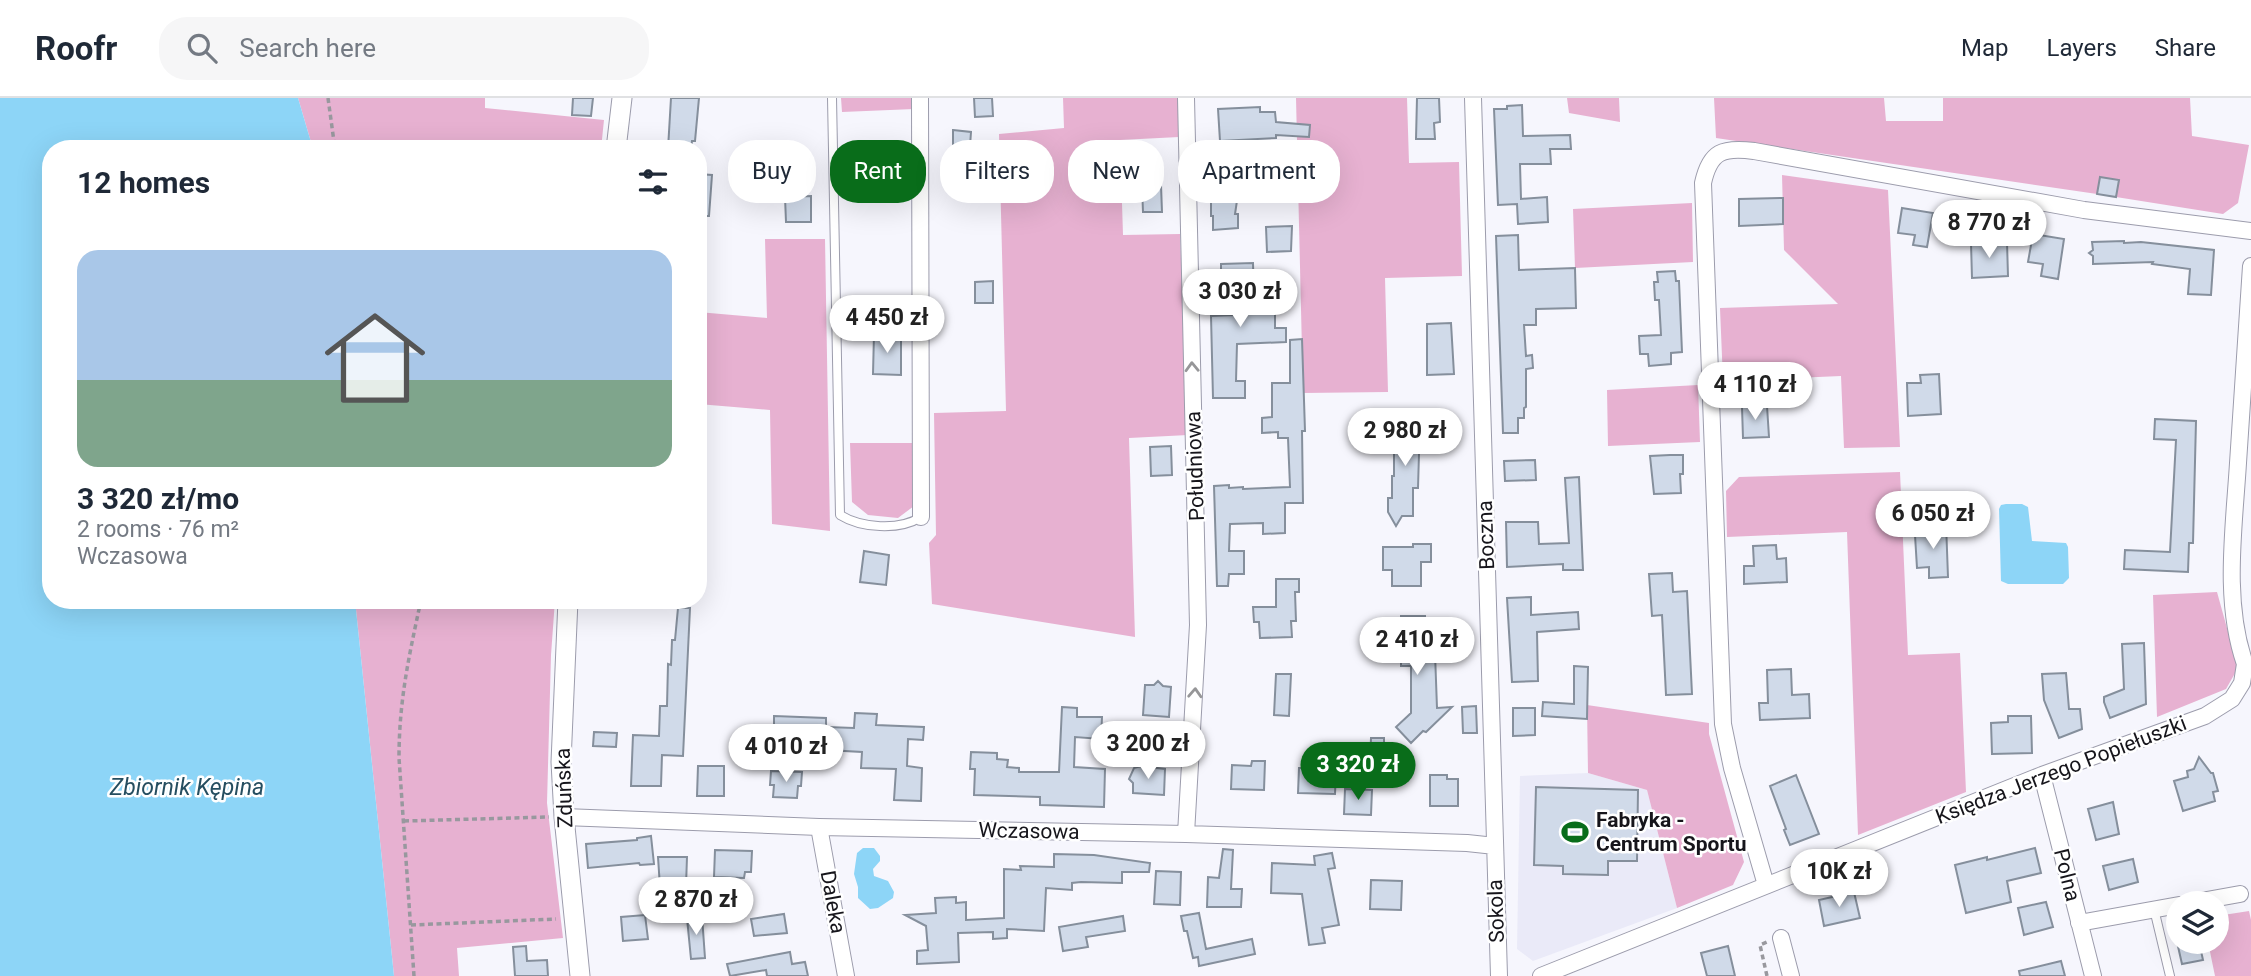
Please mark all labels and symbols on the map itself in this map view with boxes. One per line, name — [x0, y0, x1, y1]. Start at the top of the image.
pin: 8 770 zł — [1917, 200, 2061, 260]
pin: 3 030 zł — [1168, 270, 1312, 329]
pin: 4 450 zł — [815, 296, 959, 355]
one-way arrow — [1184, 362, 1199, 373]
pin: 4 110 zł — [1683, 362, 1827, 422]
pin: 2 980 zł — [1333, 408, 1477, 468]
street label: Południowa — [1181, 411, 1209, 521]
pin: 6 050 zł — [1861, 491, 2005, 551]
street label: Boczna — [1473, 500, 1499, 570]
pin: 2 410 zł — [1345, 618, 1489, 677]
one-way arrow — [1187, 687, 1202, 698]
street label: Księdza Jerzego Popiełuszki — [1932, 711, 2190, 829]
pin: 3 200 zł — [1076, 722, 1220, 781]
pin: 4 010 zł — [714, 724, 858, 784]
pin: 3 320 zł — [1286, 742, 1430, 802]
street label: Zduńska — [551, 747, 577, 829]
water label: Zbiornik Kępina — [109, 774, 264, 801]
place label: Fabryka - Centrum Sportu — [1596, 808, 1747, 856]
sports icon: Fabryka - Centrum Sportu — [1560, 817, 1590, 847]
street label: Wczasowa — [978, 818, 1080, 844]
street label: Polna — [2049, 846, 2085, 904]
pin: 10K zł — [1782, 850, 1896, 909]
street label: Daleka — [816, 869, 850, 935]
pin: 2 870 zł — [624, 878, 768, 937]
street label: Sokola — [1483, 879, 1509, 943]

